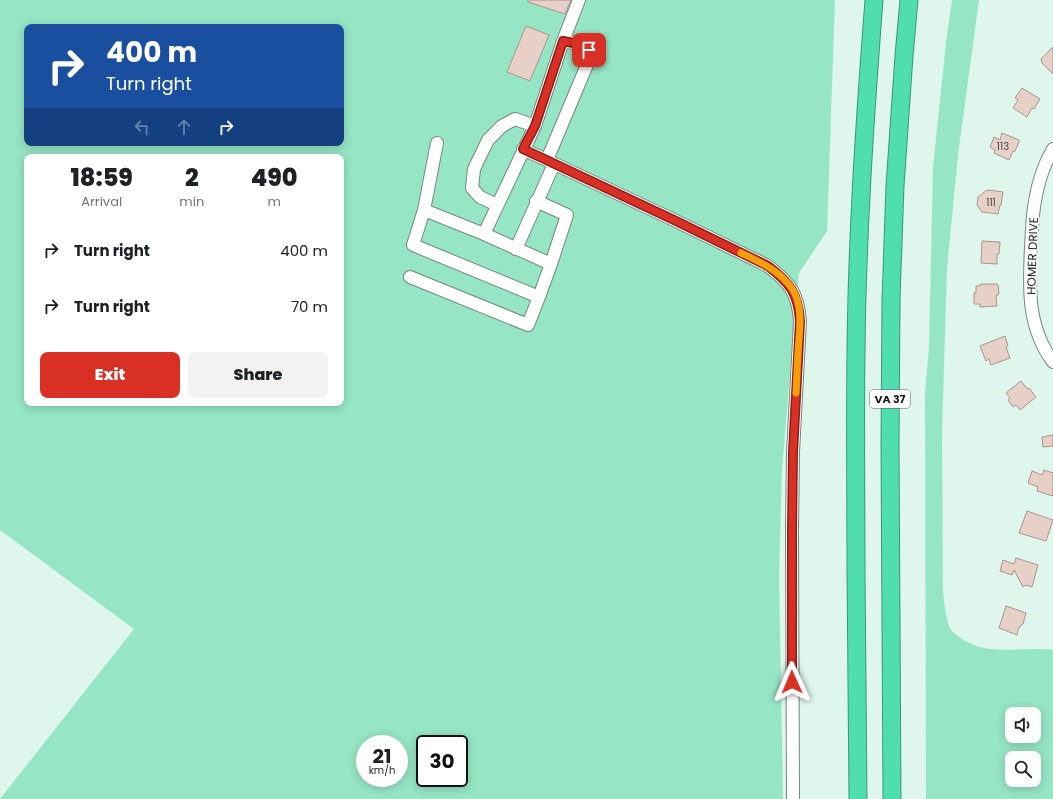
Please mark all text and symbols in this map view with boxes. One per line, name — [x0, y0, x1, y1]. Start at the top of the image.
text: 400 m — [106, 33, 197, 72]
pin — [572, 33, 606, 67]
icon: arrive — [578, 39, 600, 61]
icon: right — [40, 40, 92, 92]
text: Turn right — [106, 71, 192, 96]
icon: left — [131, 116, 153, 138]
icon: ahead — [173, 116, 195, 138]
icon: right — [215, 116, 237, 138]
house number: 113 — [997, 139, 1009, 154]
text: 18:59 — [70, 161, 133, 194]
text: 2 — [185, 161, 199, 194]
text: 490 — [251, 161, 298, 194]
text: Arrival — [81, 192, 122, 211]
text: min — [179, 192, 204, 211]
text: m — [267, 192, 281, 211]
house number: 111 — [986, 195, 996, 210]
street label: HOMER DRIVE — [1022, 217, 1042, 295]
icon: right — [40, 239, 62, 261]
text: Turn right — [74, 240, 150, 261]
text: 400 m — [280, 240, 328, 261]
icon: right — [40, 295, 62, 317]
text: Turn right — [74, 296, 150, 317]
text: 70 m — [291, 296, 328, 317]
button: Exit — [40, 352, 180, 398]
button: Share — [188, 352, 328, 398]
road number: VA 37 — [870, 390, 910, 408]
position arrow — [771, 661, 813, 703]
map controls — [1005, 707, 1041, 787]
button: sound — [1005, 707, 1041, 743]
speed limit sign: 30 — [416, 735, 468, 787]
text: 21 — [373, 742, 391, 770]
button: search — [1005, 751, 1041, 787]
text: km/h — [369, 763, 395, 778]

